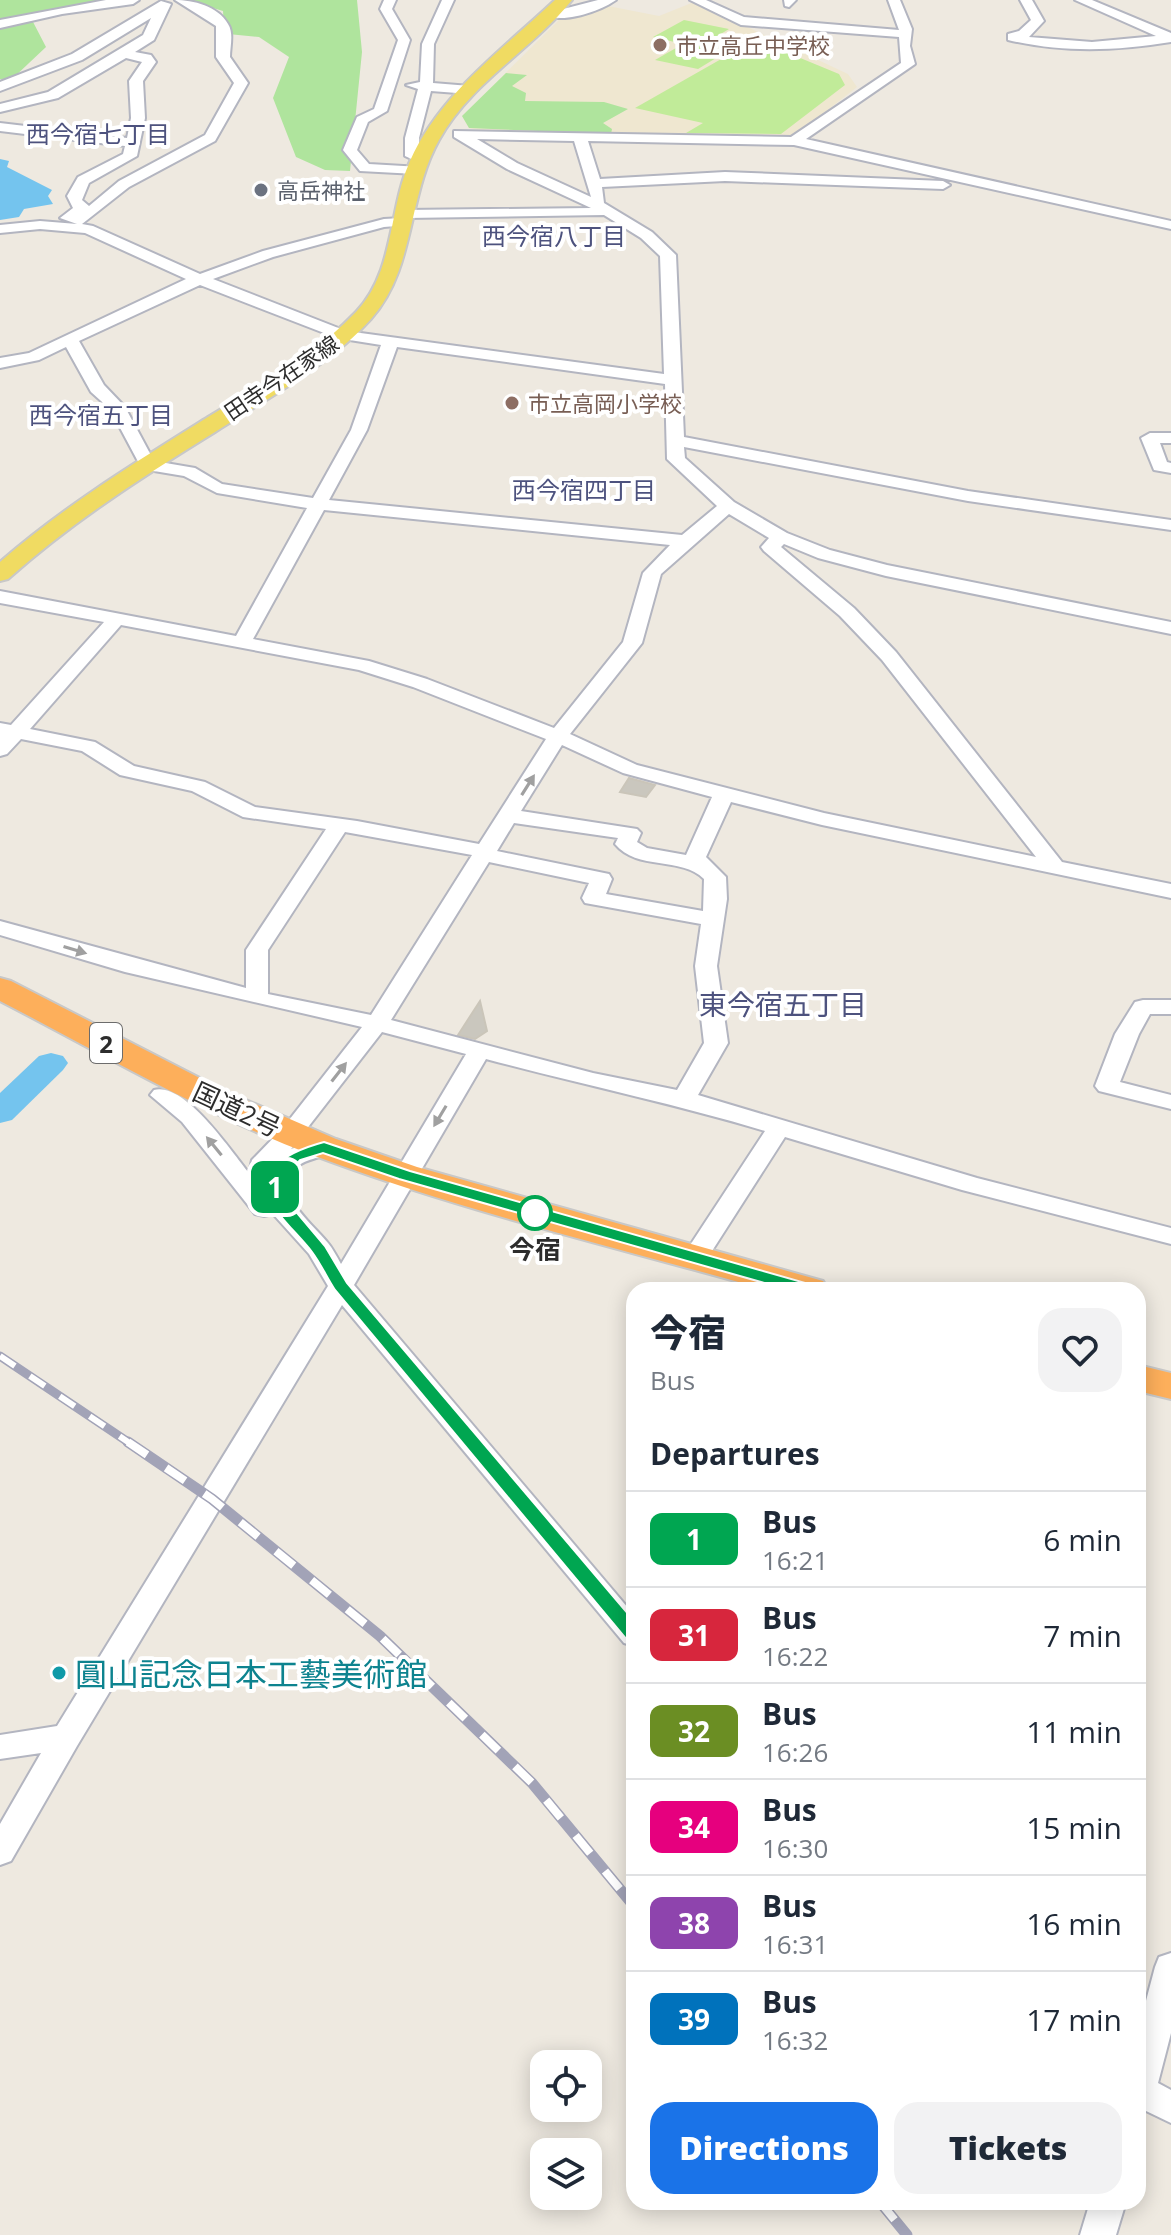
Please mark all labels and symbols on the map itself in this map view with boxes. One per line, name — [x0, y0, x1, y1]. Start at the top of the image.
place label: 市立高丘中学校 — [676, 30, 830, 60]
marker: 市立高丘中学校 — [651, 36, 669, 54]
district label: 西今宿七丁目 — [26, 117, 170, 150]
place label: 高岳神社 — [277, 175, 365, 205]
marker: 高岳神社 — [252, 181, 270, 199]
district label: 西今宿八丁目 — [482, 219, 626, 252]
street label: 田寺今在家線 — [218, 328, 344, 426]
place label: 市立高岡小学校 — [528, 388, 682, 418]
marker: 市立高岡小学校 — [503, 394, 521, 412]
district label: 西今宿五丁目 — [29, 398, 173, 431]
district label: 西今宿四丁目 — [512, 473, 656, 506]
one-way arrow — [520, 774, 534, 796]
one-way arrow — [63, 944, 87, 957]
district label: 東今宿五丁目 — [699, 985, 867, 1023]
road number: 2 — [90, 1023, 122, 1063]
one-way arrow — [330, 1062, 346, 1082]
street label: 国道2号 — [187, 1073, 287, 1145]
one-way arrow — [433, 1105, 447, 1127]
one-way arrow — [206, 1136, 222, 1156]
line badge: 1 — [249, 1161, 301, 1213]
marker: 今宿 — [518, 1196, 552, 1230]
place label: 今宿 — [509, 1231, 561, 1267]
place label: 圓山記念日本工藝美術館 — [75, 1652, 427, 1695]
marker: 圓山記念日本工藝美術館 — [50, 1664, 68, 1682]

